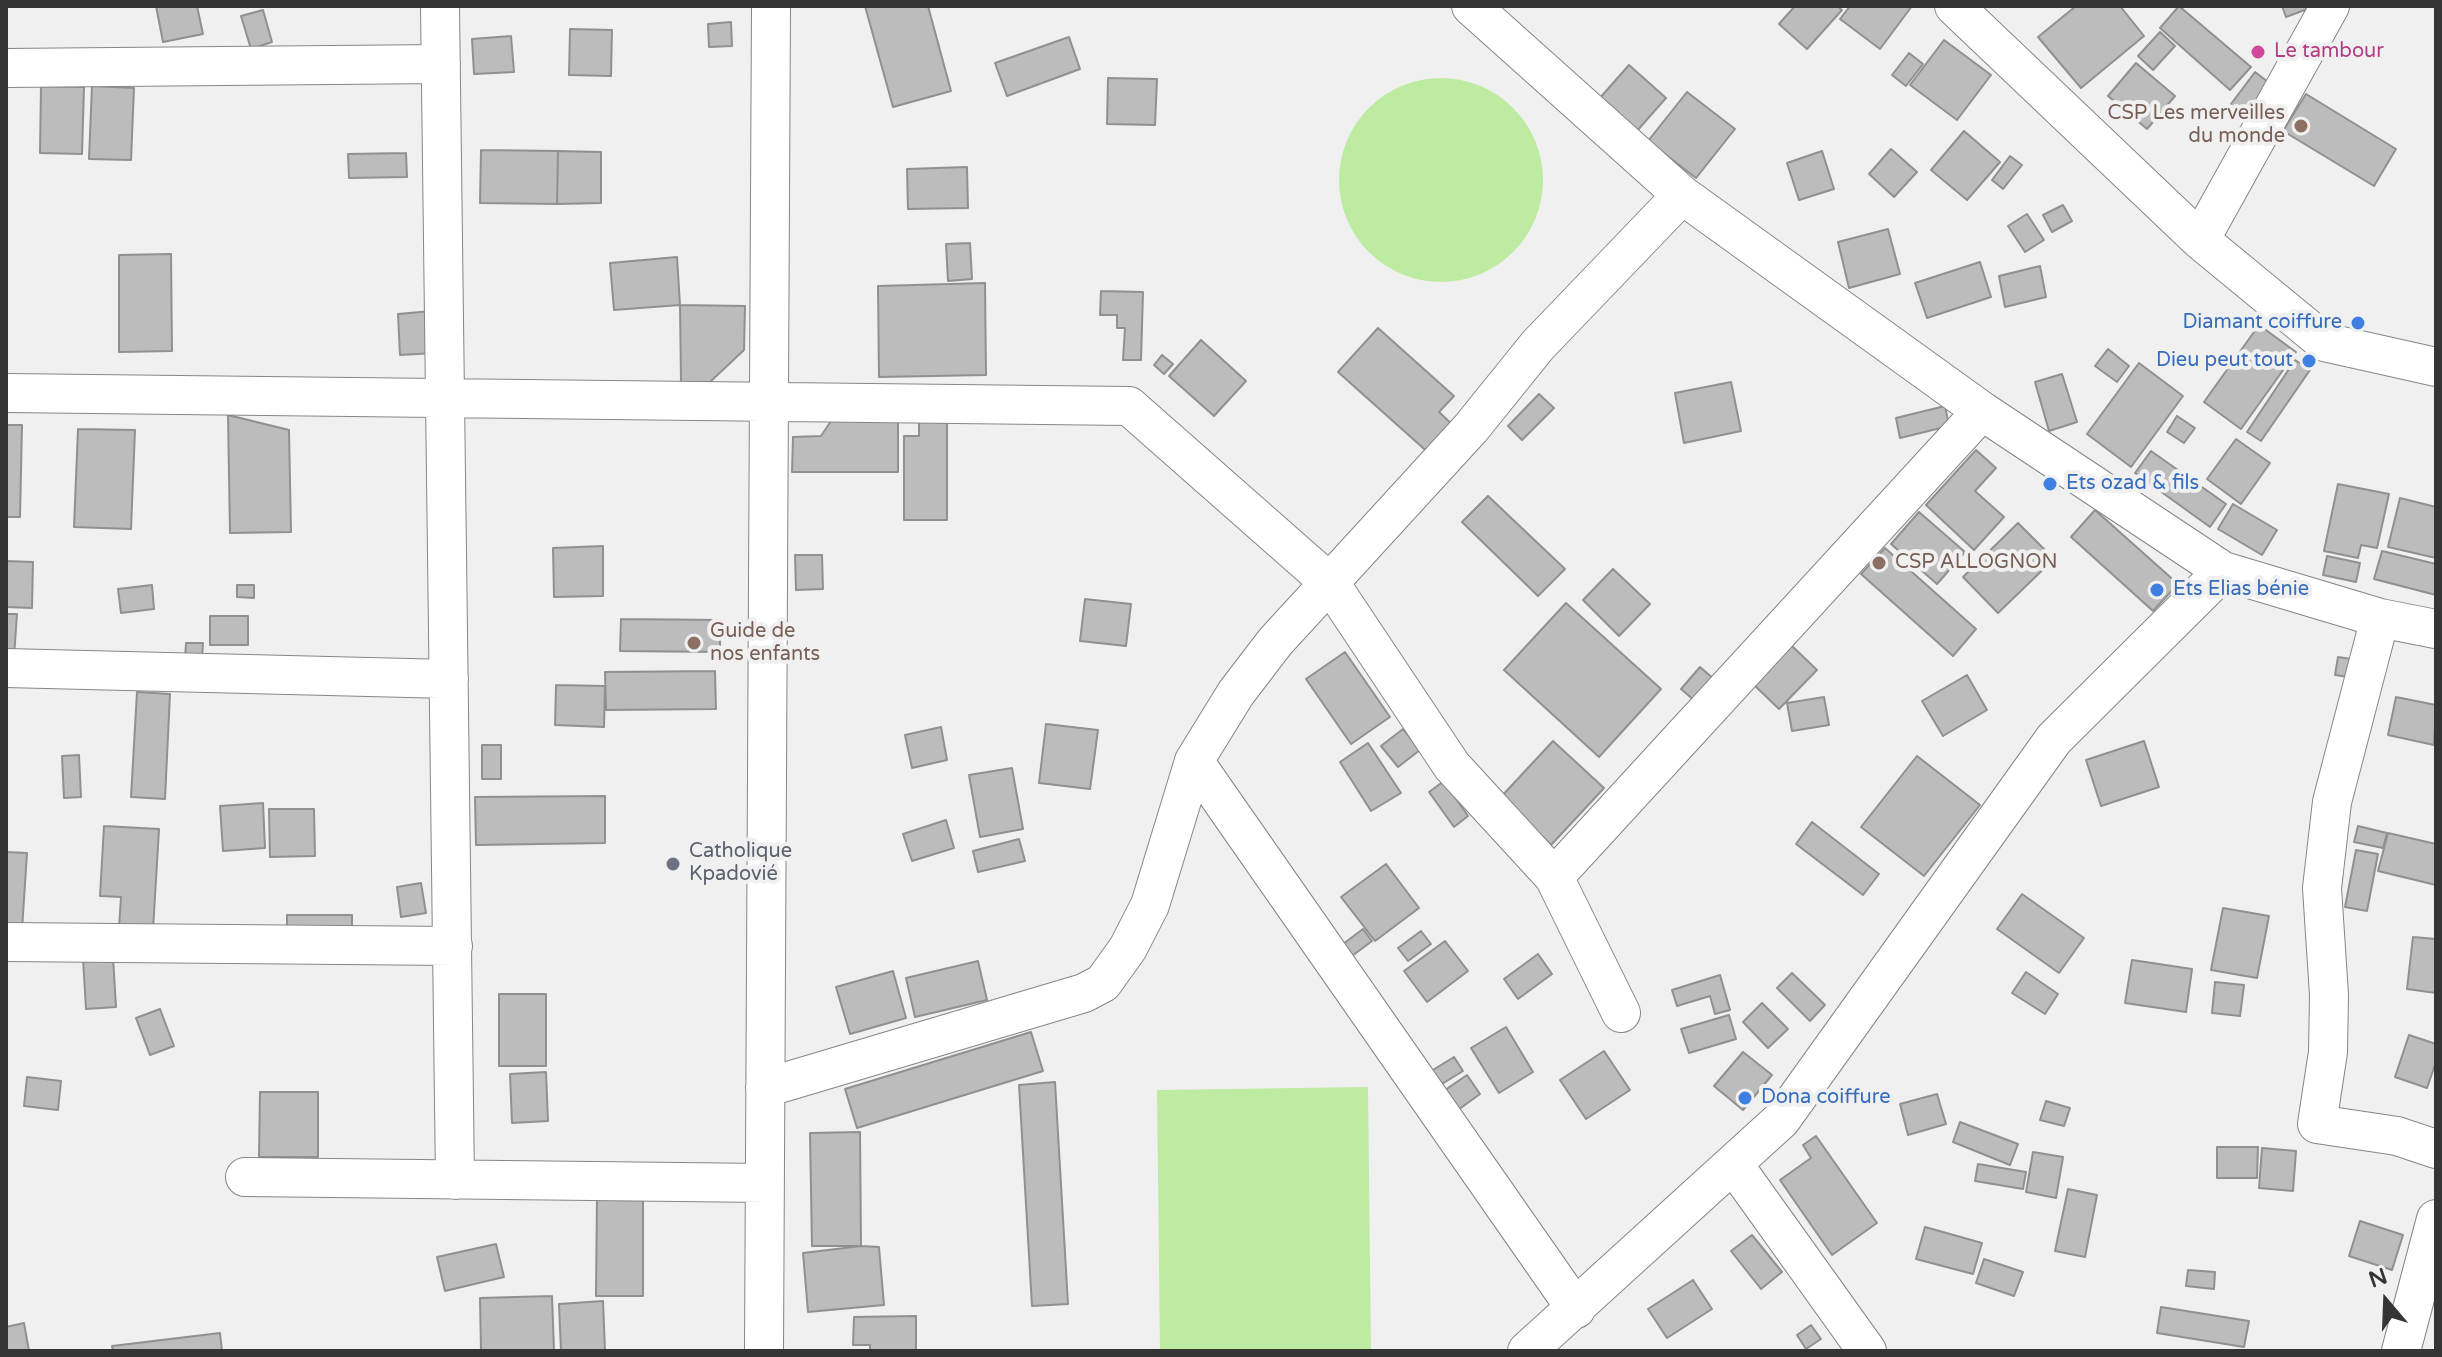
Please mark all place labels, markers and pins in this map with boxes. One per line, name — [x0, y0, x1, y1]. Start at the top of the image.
place label: Le tambour — [2274, 40, 2384, 64]
marker: Le tambour — [2249, 43, 2267, 61]
place label: CSP Les merveilles du monde — [2108, 102, 2285, 149]
marker: CSP Les merveilles du monde — [2292, 117, 2310, 135]
place label: Diamant coiffure — [2183, 311, 2342, 335]
marker: Diamant coiffure — [2349, 314, 2367, 332]
place label: Dieu peut tout — [2156, 349, 2293, 373]
marker: Dieu peut tout — [2300, 352, 2318, 370]
place label: Ets ozad & fils — [2066, 472, 2199, 496]
marker: Ets ozad & fils — [2041, 475, 2059, 493]
place label: CSP ALLOGNON — [1895, 551, 2058, 575]
marker: CSP ALLOGNON — [1870, 554, 1888, 572]
place label: Ets Elias bénie — [2173, 578, 2309, 602]
marker: Ets Elias bénie — [2148, 581, 2166, 599]
place label: Guide de nos enfants — [710, 620, 820, 667]
marker: Guide de nos enfants — [685, 634, 703, 652]
place label: Catholique Kpadovié — [689, 840, 792, 887]
marker: Catholique Kpadovié — [664, 855, 682, 873]
place label: Dona coiffure — [1761, 1086, 1890, 1110]
marker: Dona coiffure — [1736, 1089, 1754, 1107]

